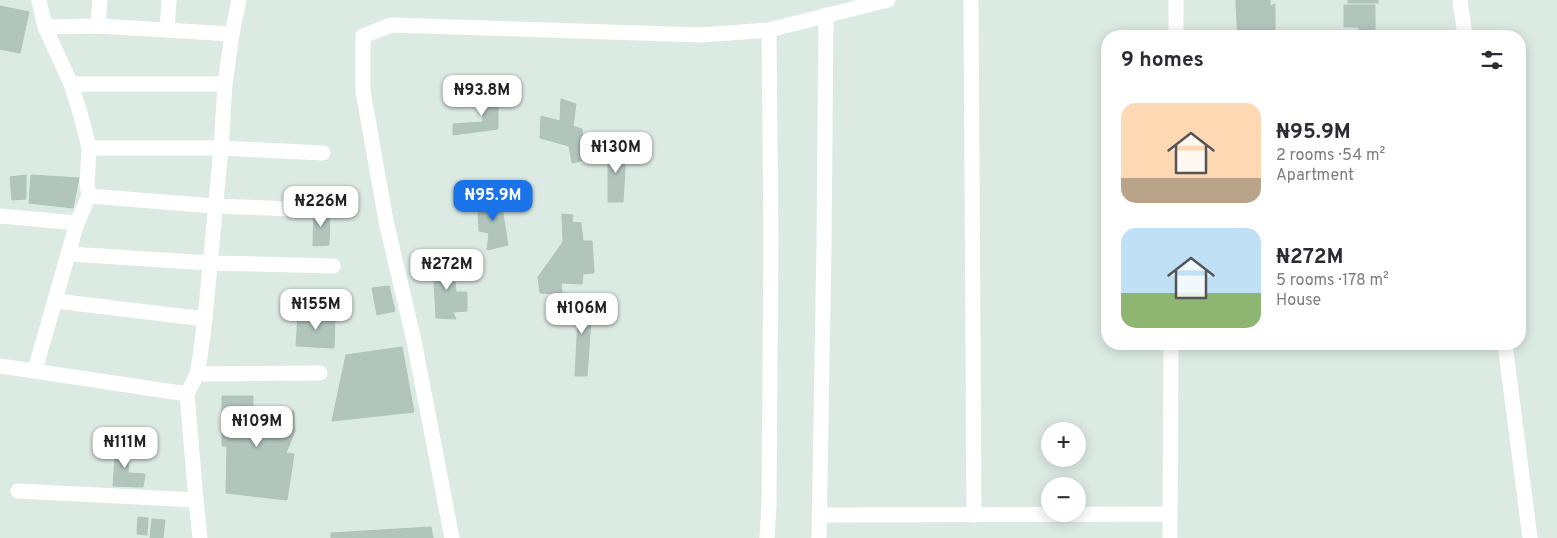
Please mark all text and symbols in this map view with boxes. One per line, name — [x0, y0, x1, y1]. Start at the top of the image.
icon: filters — [1478, 46, 1506, 74]
text: 9 homes — [1121, 47, 1204, 74]
pin: ₦93.8M — [441, 74, 523, 117]
text: ₦93.8M — [454, 81, 510, 101]
text: ₦95.9M — [1276, 119, 1351, 146]
icon: home — [1161, 123, 1221, 183]
pin: ₦130M — [581, 132, 651, 174]
text: ₦130M — [591, 138, 641, 158]
text: 2 rooms · 54 m² — [1276, 146, 1385, 166]
text: Apartment — [1276, 166, 1354, 186]
pin: ₦95.9M — [452, 180, 534, 222]
pin: ₦226M — [286, 186, 356, 228]
text: ₦95.9M — [465, 186, 521, 206]
text: ₦226M — [294, 192, 348, 212]
text: ₦272M — [1276, 244, 1343, 271]
pin: ₦272M — [412, 248, 482, 291]
icon: home — [1161, 248, 1221, 308]
text: ₦272M — [421, 255, 473, 275]
text: 5 rooms · 178 m² — [1276, 271, 1389, 291]
pin: ₦155M — [281, 288, 351, 331]
text: House — [1276, 291, 1321, 311]
pin: ₦106M — [547, 292, 617, 335]
text: ₦155M — [291, 295, 341, 315]
text: ₦106M — [557, 299, 607, 319]
pin: ₦109M — [222, 406, 292, 448]
text: ₦109M — [232, 412, 282, 432]
map controls — [1041, 422, 1086, 522]
button: + — [1041, 422, 1086, 467]
pin: ₦111M — [90, 426, 160, 469]
text: ₦111M — [104, 433, 146, 453]
button: − — [1041, 477, 1086, 522]

